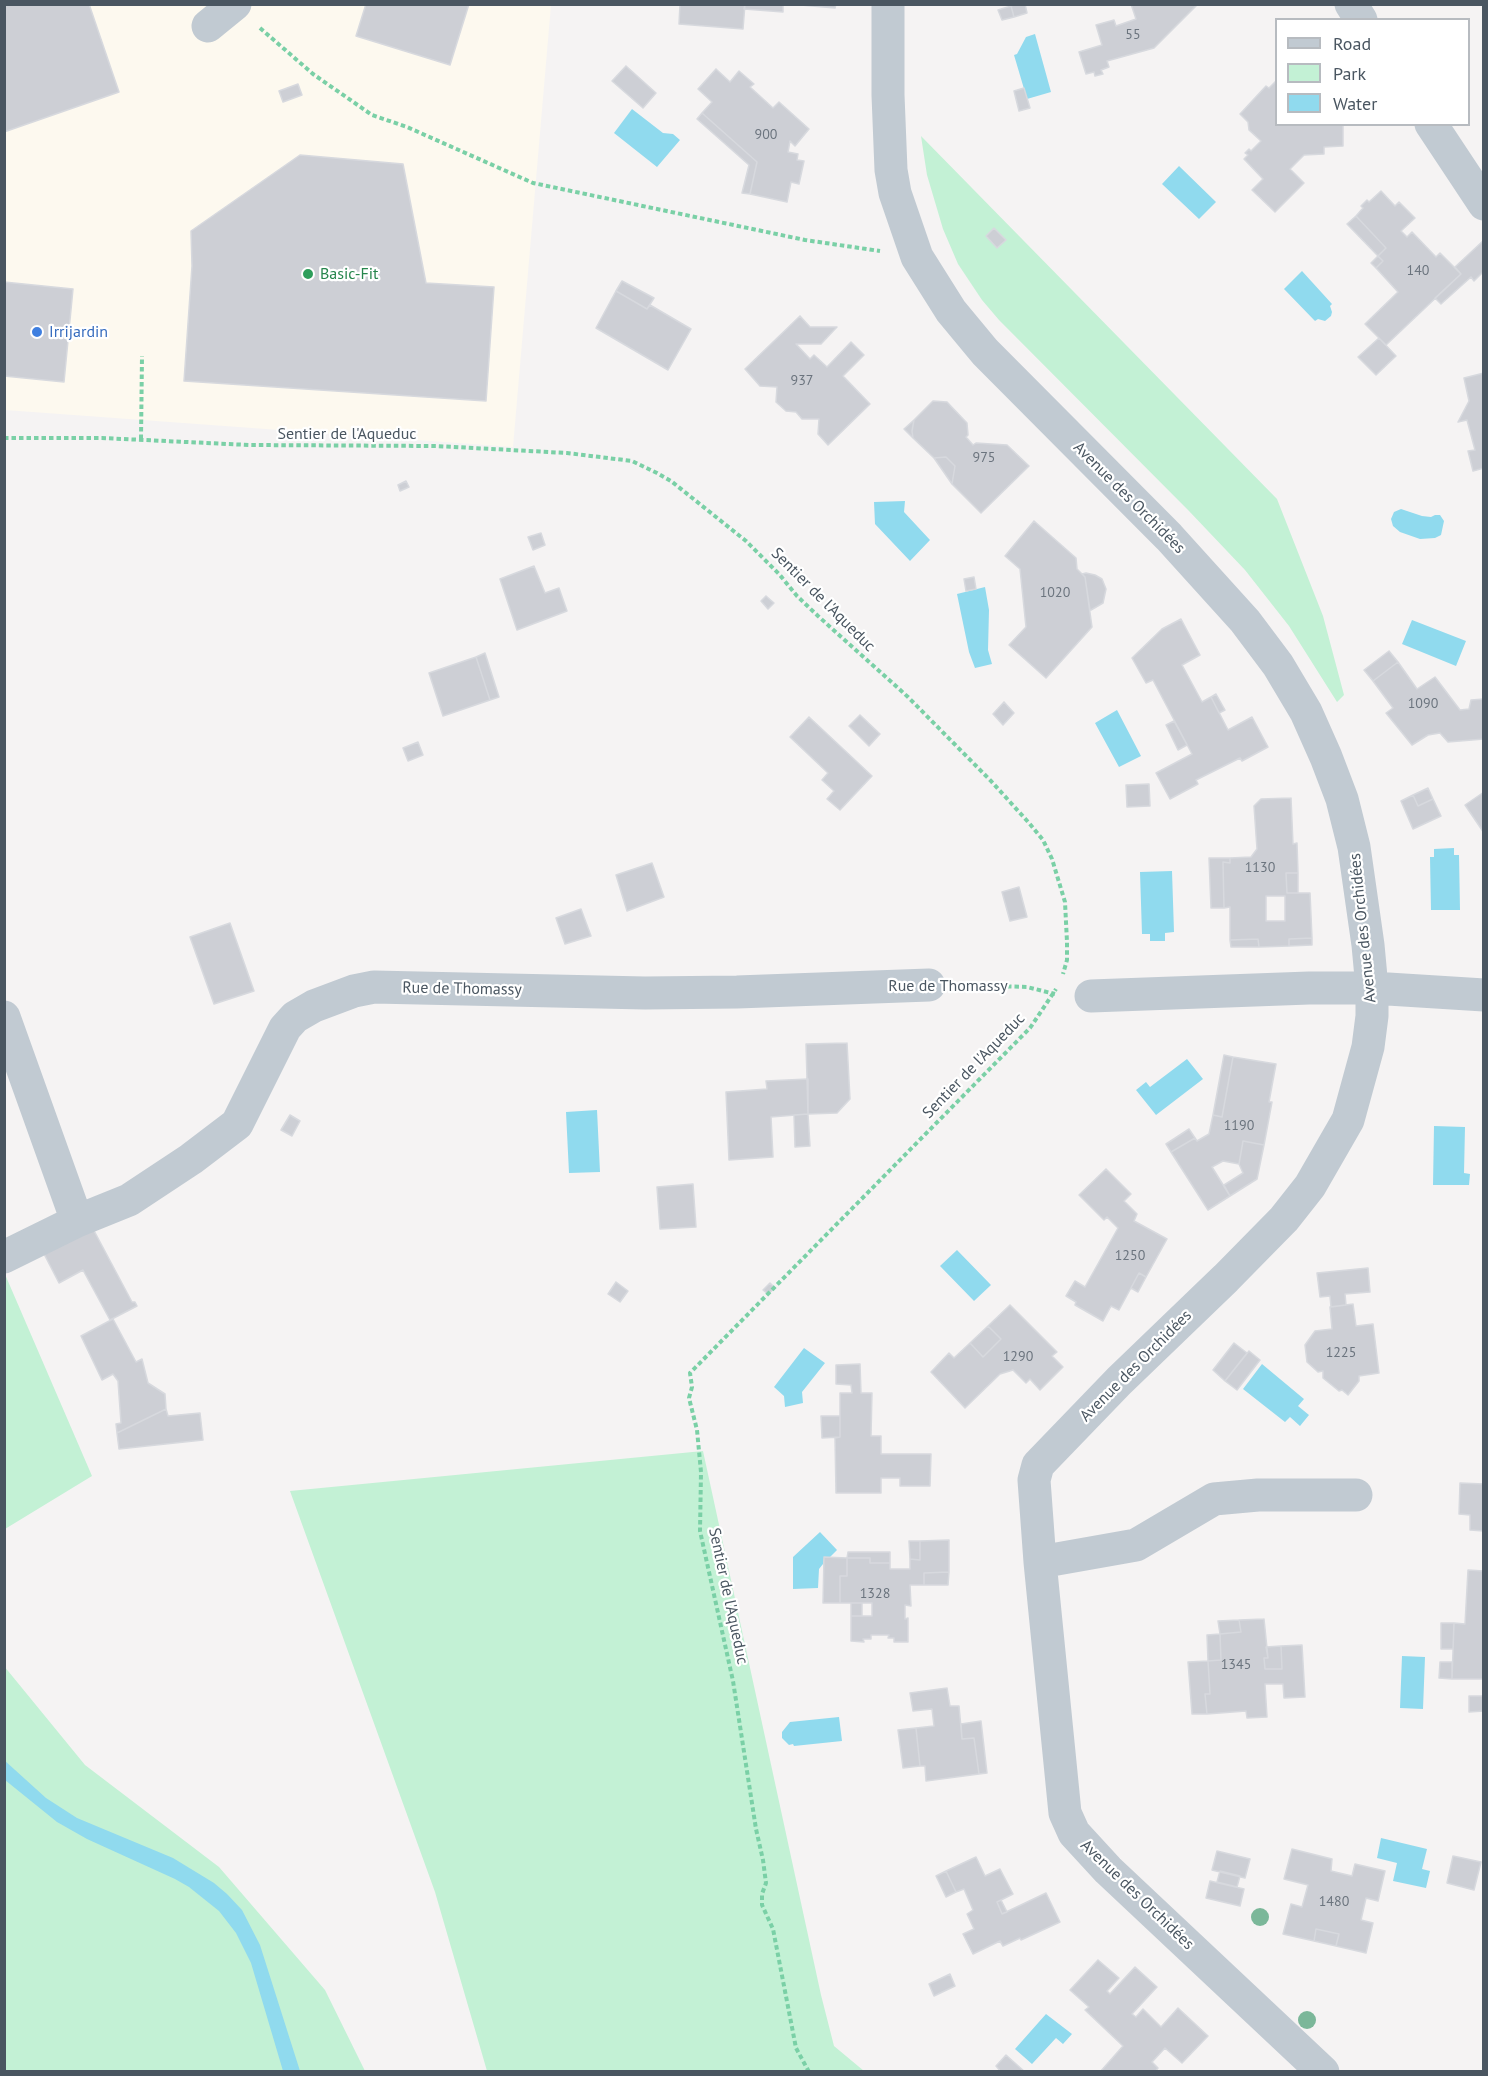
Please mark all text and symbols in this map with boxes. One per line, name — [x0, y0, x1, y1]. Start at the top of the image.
legend — [1275, 18, 1470, 126]
house number: 55 — [1125, 27, 1141, 43]
text: Road — [1333, 32, 1371, 55]
text: Park — [1333, 62, 1366, 85]
text: Water — [1333, 92, 1377, 115]
house number: 900 — [755, 127, 777, 143]
house number: 140 — [1407, 263, 1429, 279]
place label: Basic-Fit — [320, 264, 379, 284]
marker: Basic-Fit — [301, 267, 315, 281]
place label: Irrijardin — [49, 322, 108, 342]
marker: Irrijardin — [30, 325, 44, 339]
house number: 937 — [791, 373, 813, 389]
street label: Sentier de l'Aqueduc — [277, 424, 417, 444]
street label: Avenue des Orchidées — [1069, 438, 1189, 558]
house number: 975 — [973, 450, 995, 466]
street label: Sentier de l'Aqueduc — [767, 544, 879, 656]
house number: 1020 — [1040, 585, 1070, 601]
house number: 1090 — [1408, 696, 1438, 712]
street label: Avenue des Orchidées — [1346, 852, 1380, 1004]
house number: 1130 — [1245, 860, 1275, 876]
street label: Rue de Thomassy — [888, 976, 1008, 996]
street label: Rue de Thomassy — [402, 978, 522, 1000]
street label: Sentier de l'Aqueduc — [919, 1009, 1029, 1123]
house number: 1190 — [1224, 1118, 1254, 1134]
house number: 1250 — [1115, 1248, 1145, 1264]
street label: Avenue des Orchidées — [1076, 1306, 1196, 1426]
house number: 1225 — [1326, 1345, 1356, 1361]
house number: 1290 — [1003, 1349, 1033, 1365]
street label: Sentier de l'Aqueduc — [704, 1526, 752, 1666]
house number: 1328 — [860, 1586, 890, 1602]
house number: 1345 — [1221, 1657, 1251, 1673]
street label: Avenue des Orchidées — [1076, 1836, 1198, 1954]
house number: 1480 — [1319, 1894, 1349, 1910]

